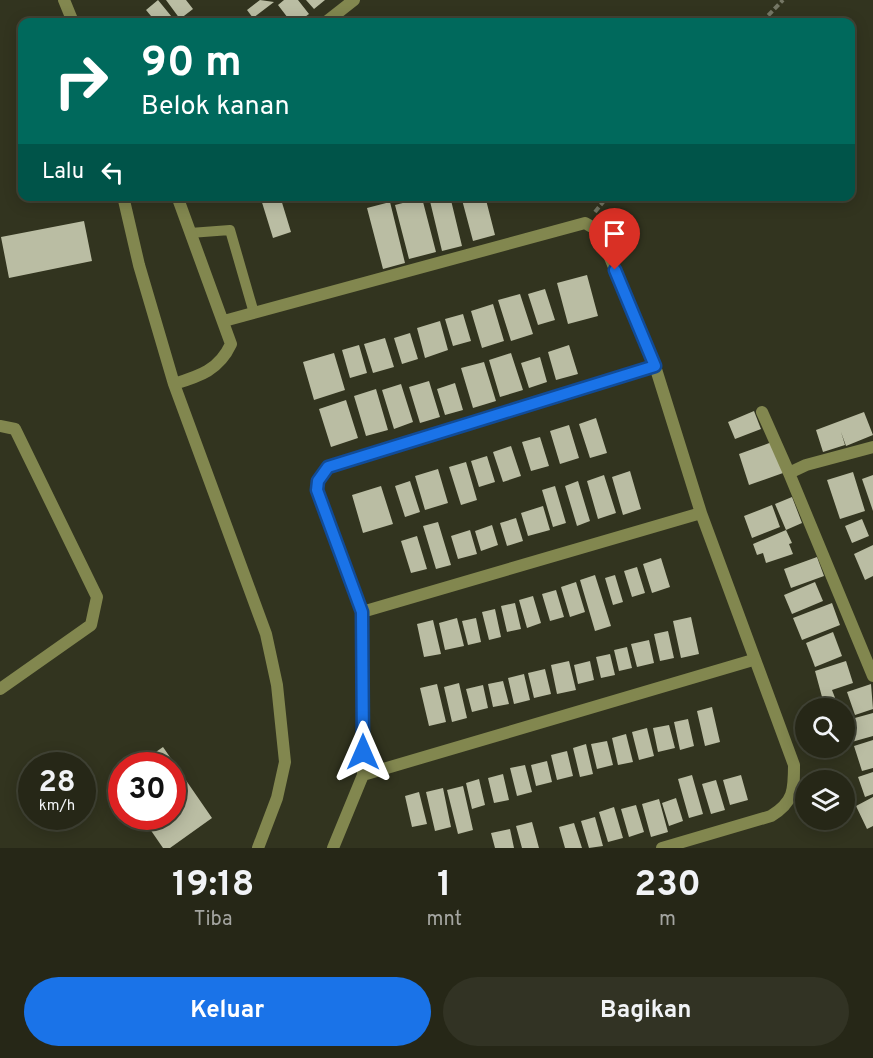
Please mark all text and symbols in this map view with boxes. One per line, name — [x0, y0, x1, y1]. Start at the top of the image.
text: 90 m — [141, 38, 242, 91]
icon: right — [42, 42, 120, 120]
text: Belok kanan — [141, 90, 290, 124]
icon: left — [96, 156, 129, 189]
text: Lalu — [42, 159, 84, 186]
pin — [589, 208, 640, 270]
icon: arrive — [598, 217, 631, 250]
map controls — [795, 698, 855, 830]
button: search — [795, 698, 855, 758]
position arrow — [331, 720, 395, 784]
speed limit sign: 30 — [108, 752, 186, 830]
text: 28 — [38, 765, 76, 802]
button: layers — [795, 770, 855, 830]
text: km/h — [39, 797, 75, 816]
text: 19:18 — [172, 863, 254, 909]
text: 1 — [437, 863, 451, 909]
text: 230 — [634, 863, 701, 909]
text: Tiba — [194, 907, 233, 933]
text: mnt — [426, 907, 462, 933]
text: m — [659, 907, 676, 933]
button: Keluar — [24, 977, 431, 1046]
button: Bagikan — [443, 977, 849, 1046]

